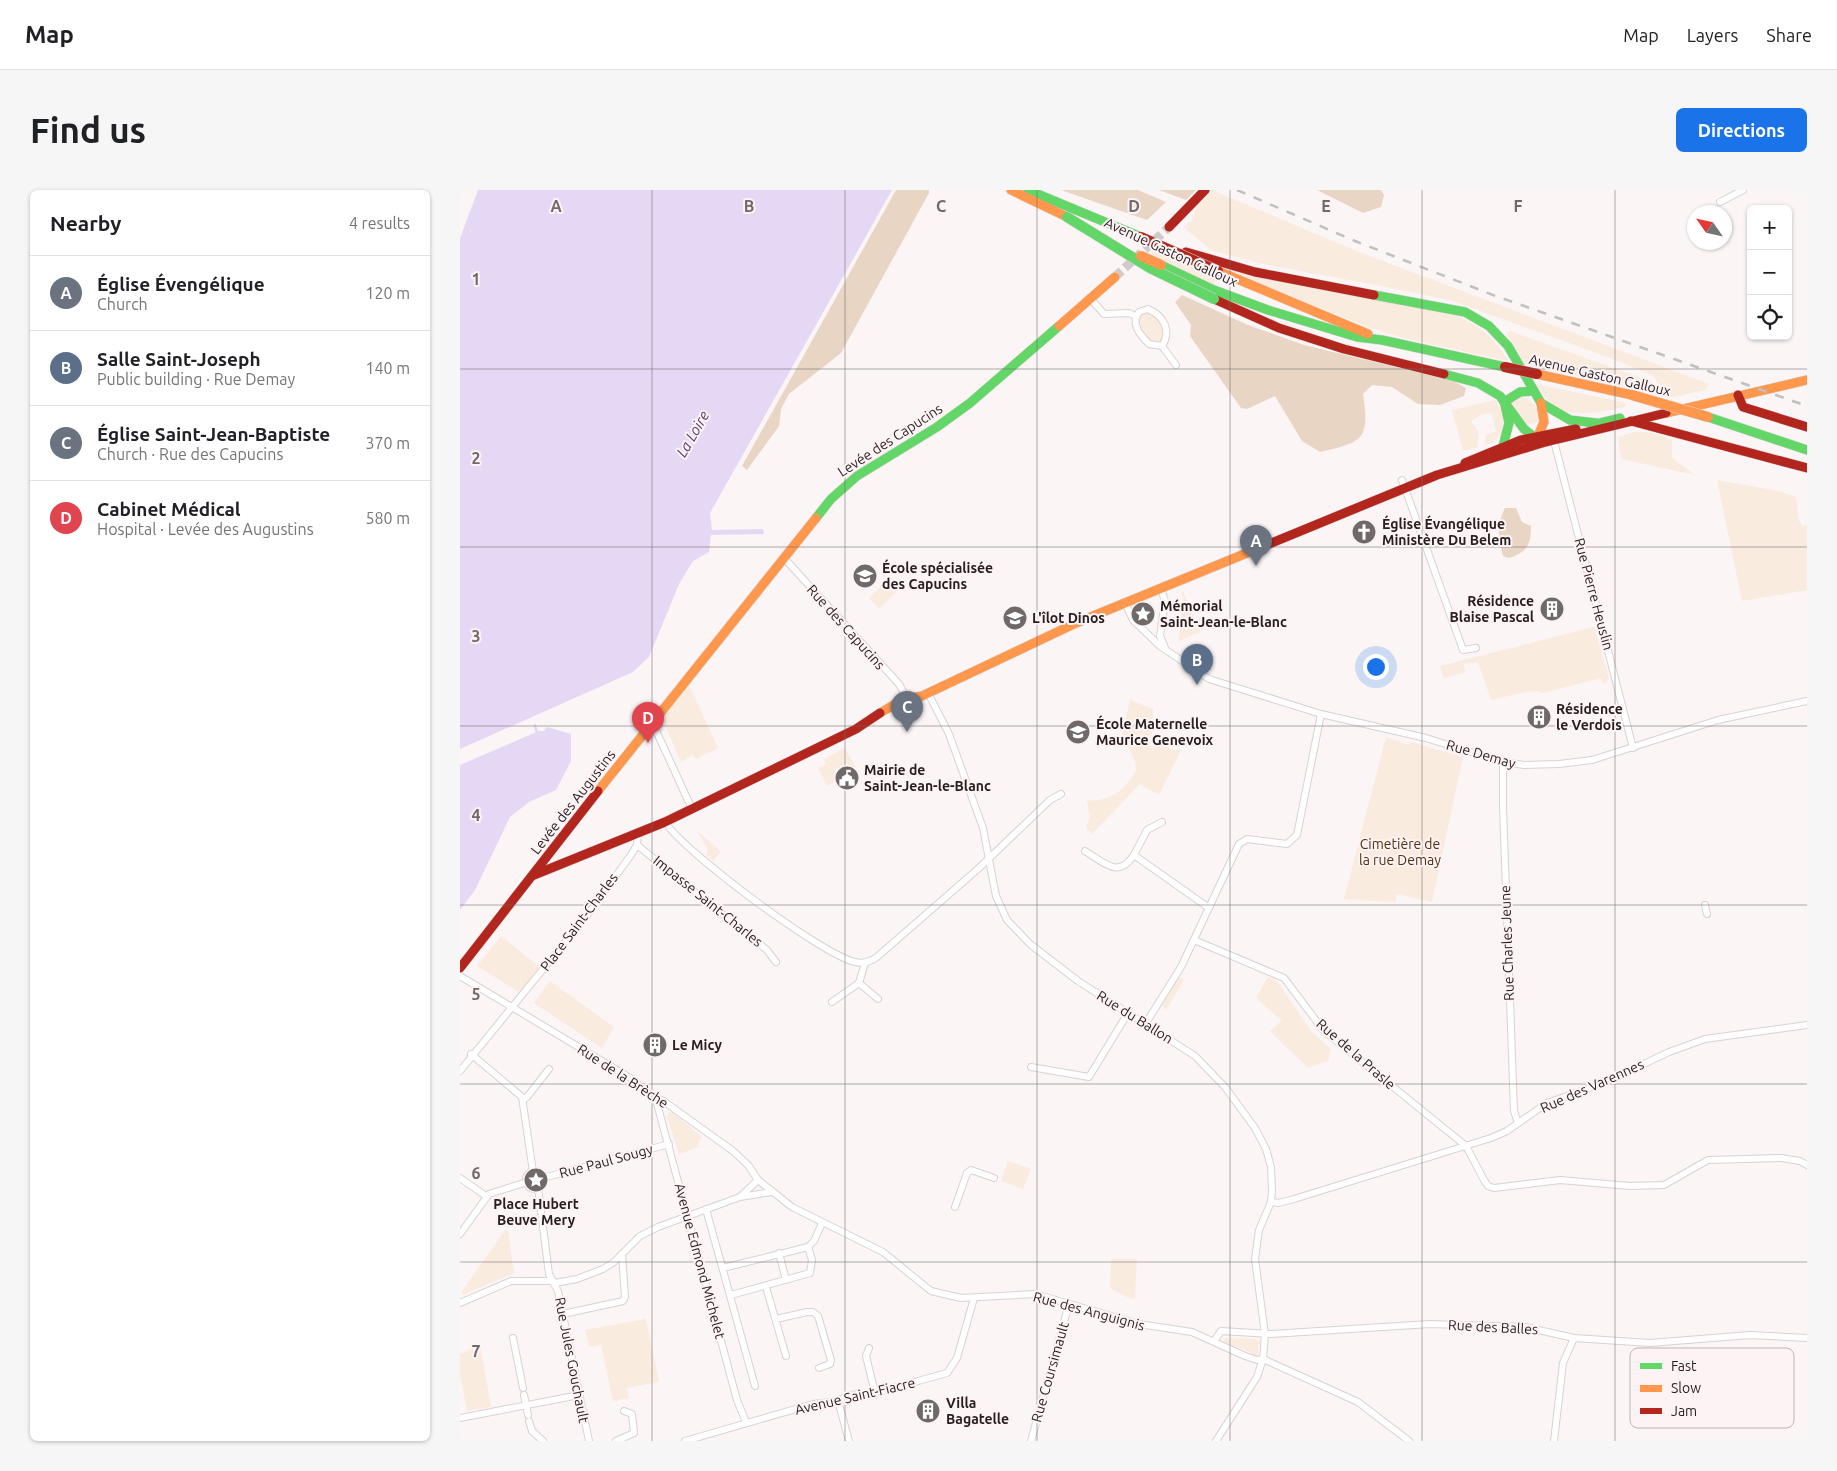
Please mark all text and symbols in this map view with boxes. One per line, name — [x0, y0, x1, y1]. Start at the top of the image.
text: Map — [25, 21, 74, 48]
text: Map — [1623, 25, 1659, 45]
text: Layers — [1687, 25, 1738, 45]
text: Share — [1766, 25, 1812, 45]
button: Directions — [1676, 108, 1807, 152]
text: Find us — [30, 110, 146, 150]
text: A — [550, 197, 562, 215]
text: B — [744, 197, 754, 215]
text: C — [936, 197, 946, 215]
text: D — [1128, 197, 1140, 215]
text: E — [1321, 197, 1331, 215]
text: F — [1514, 197, 1523, 215]
north arrow — [1687, 205, 1732, 250]
map controls — [1747, 205, 1792, 340]
button: + — [1747, 205, 1792, 250]
text: Nearby — [50, 211, 121, 235]
text: 4 results — [349, 214, 410, 232]
street label: Avenue Gaston Galloux — [1102, 214, 1240, 290]
button: − — [1747, 250, 1792, 295]
text: 1 — [471, 270, 481, 288]
text: Église Évengélique — [97, 273, 265, 295]
text: A — [60, 284, 72, 302]
text: 120 m — [365, 284, 410, 302]
text: Church — [97, 295, 148, 313]
button: locate — [1747, 295, 1792, 340]
text: Salle Saint-Joseph — [97, 348, 261, 370]
street label: Avenue Gaston Galloux — [1528, 351, 1672, 399]
text: B — [61, 359, 71, 377]
text: 140 m — [365, 359, 410, 377]
text: Public building · Rue Demay — [97, 370, 295, 388]
street label: Levée des Capucins — [835, 400, 945, 480]
water label: La Loire — [673, 407, 713, 460]
text: Église Saint-Jean-Baptiste — [97, 423, 330, 445]
text: C — [61, 434, 71, 452]
text: 370 m — [365, 434, 410, 452]
text: Church · Rue des Capucins — [97, 445, 283, 463]
text: 2 — [471, 449, 481, 467]
text: Cabinet Médical — [97, 498, 241, 520]
text: D — [60, 509, 72, 527]
text: 580 m — [365, 509, 410, 527]
place label: Église Évangélique Ministère Du Belem — [1382, 515, 1511, 548]
church icon: Église Évangélique Ministère Du Belem — [1351, 519, 1377, 545]
text: Hospital · Levée des Augustins — [97, 520, 314, 538]
pin: A — [1240, 525, 1272, 566]
street label: Rue Pierre Heuslin — [1571, 536, 1617, 652]
place label: École spécialisée des Capucins — [882, 559, 993, 592]
school or university icon: École spécialisée des Capucins — [852, 563, 878, 589]
street label: Rue des Capucins — [804, 581, 888, 673]
place label: Résidence Blaise Pascal — [1450, 593, 1534, 625]
building icon: Résidence Blaise Pascal — [1539, 596, 1565, 622]
place label: Mémorial Saint-Jean-le-Blanc — [1160, 598, 1287, 630]
place icon: Mémorial Saint-Jean-le-Blanc — [1130, 601, 1156, 627]
school or university icon: L'îlot Dinos — [1002, 605, 1028, 631]
place label: L'îlot Dinos — [1032, 610, 1105, 626]
text: 3 — [471, 627, 481, 645]
pin: B — [1181, 644, 1213, 685]
your location — [1363, 654, 1389, 680]
pin: C — [891, 691, 923, 732]
place label: Résidence le Verdois — [1556, 701, 1623, 733]
pin: D — [632, 702, 664, 743]
building icon: Résidence le Verdois — [1526, 704, 1552, 730]
place label: École Maternelle Maurice Genevoix — [1096, 715, 1214, 748]
school or university icon: École Maternelle Maurice Genevoix — [1065, 719, 1091, 745]
street label: Rue Demay — [1445, 736, 1518, 772]
street label: Levée des Augustins — [527, 747, 619, 857]
place label: Mairie de Saint-Jean-le-Blanc — [864, 762, 991, 794]
public building icon: Mairie de Saint-Jean-le-Blanc — [834, 765, 860, 791]
text: 4 — [471, 806, 481, 824]
park label: Cimetière de la rue Demay — [1359, 836, 1441, 868]
street label: Impasse Saint-Charles — [650, 852, 766, 950]
street label: Place Saint-Charles — [537, 870, 621, 974]
street label: Rue Charles Jeune — [1497, 885, 1517, 1001]
text: 5 — [471, 985, 481, 1003]
street label: Rue du Ballon — [1094, 987, 1176, 1047]
street label: Rue de la Prasle — [1313, 1015, 1399, 1093]
building icon: Le Micy — [642, 1032, 668, 1058]
place label: Le Micy — [672, 1037, 722, 1053]
street label: Rue de la Brèche — [575, 1041, 671, 1111]
street label: Rue des Varennes — [1538, 1056, 1646, 1116]
street label: Rue Paul Sougy — [557, 1141, 655, 1181]
text: 6 — [471, 1164, 481, 1182]
place icon: Place Hubert Beuve Mery — [523, 1167, 549, 1193]
street label: Avenue Edmond Michelet — [671, 1181, 729, 1341]
place label: Place Hubert Beuve Mery — [493, 1196, 579, 1228]
street label: Rue des Anguignis — [1031, 1288, 1147, 1334]
street label: Rue Jules Gouchault — [552, 1296, 592, 1425]
street label: Rue des Balles — [1448, 1317, 1538, 1337]
street label: Rue Coursimault — [1028, 1320, 1072, 1424]
text: 7 — [471, 1342, 481, 1360]
legend — [1630, 1348, 1794, 1428]
text: Fast — [1671, 1358, 1697, 1374]
street label: Avenue Saint-Fiacre — [793, 1374, 917, 1418]
text: Slow — [1671, 1380, 1701, 1396]
place label: Villa Bagatelle — [946, 1395, 1009, 1427]
building icon: Villa Bagatelle — [915, 1398, 941, 1424]
text: Jam — [1671, 1403, 1697, 1419]

